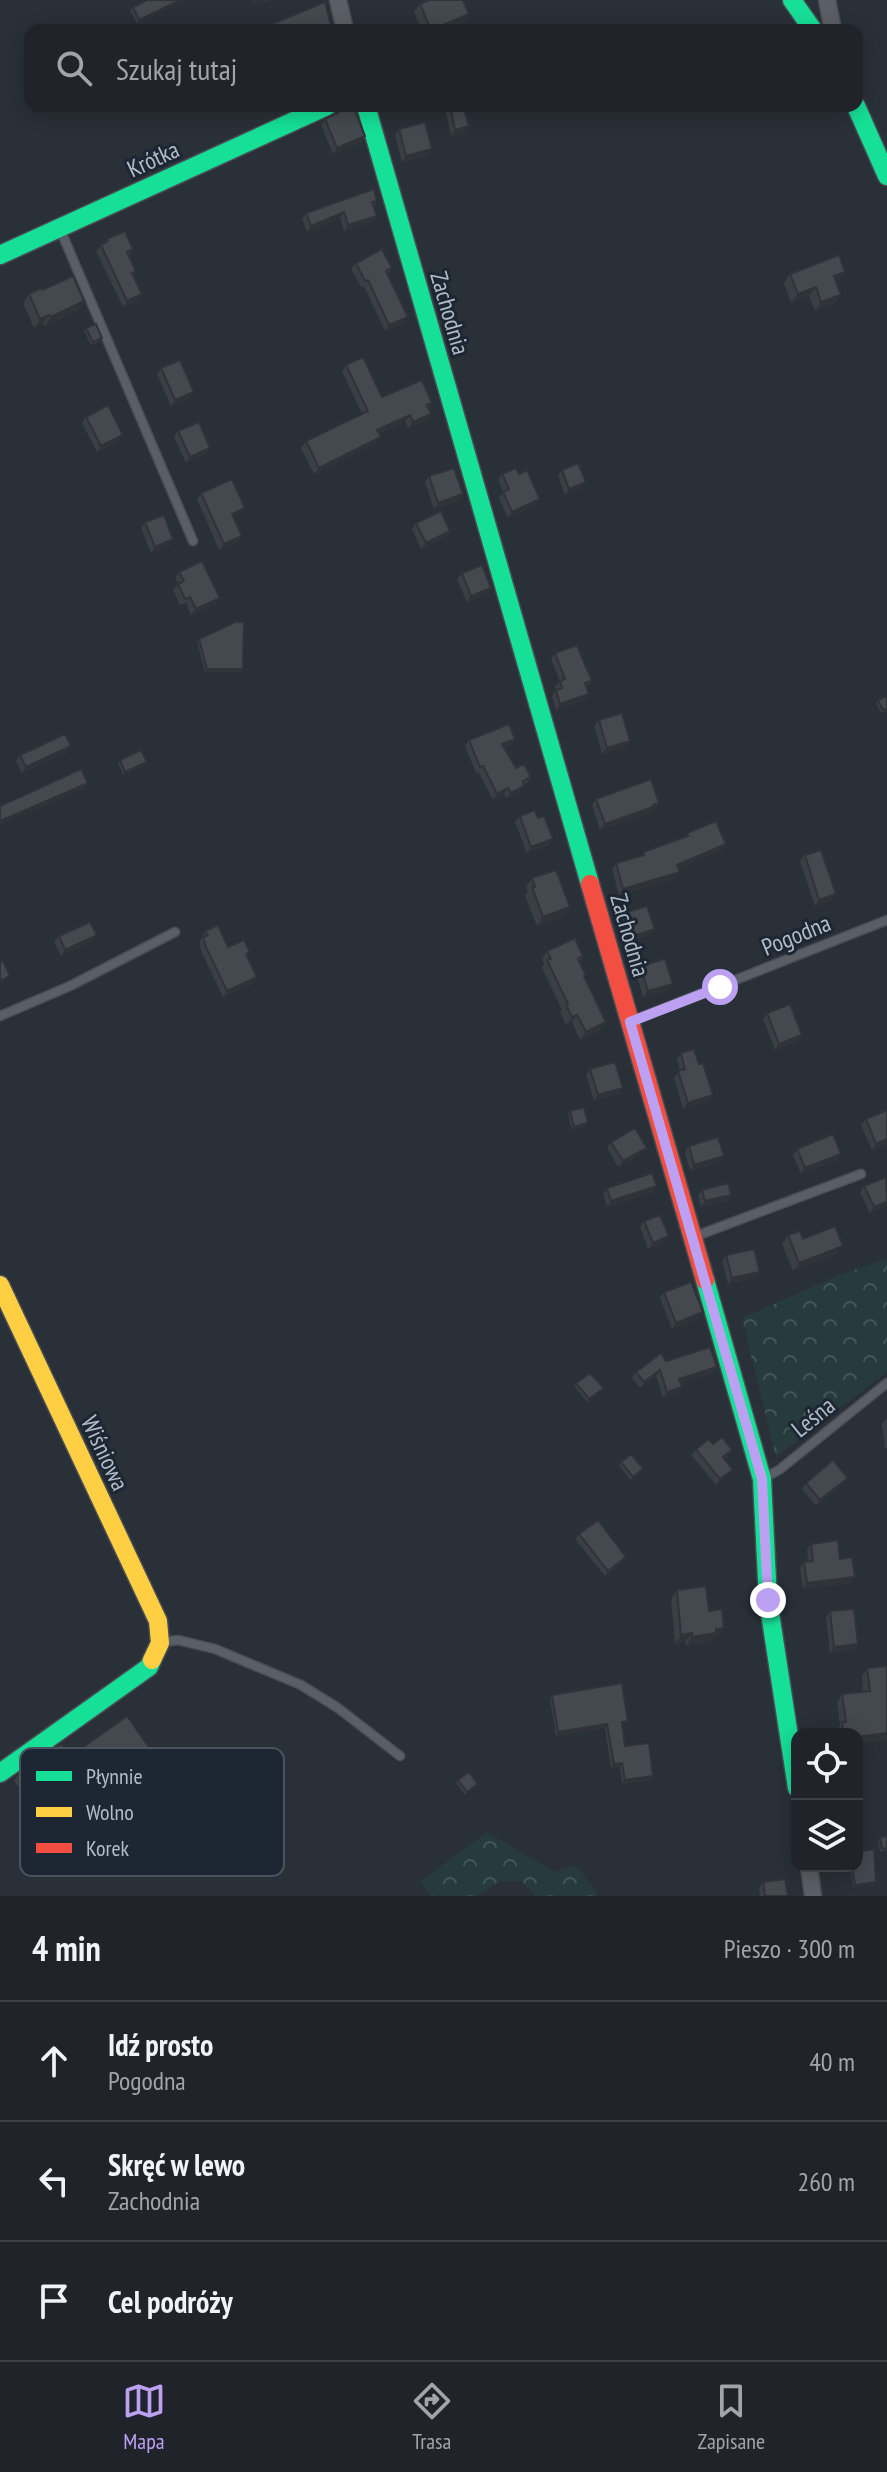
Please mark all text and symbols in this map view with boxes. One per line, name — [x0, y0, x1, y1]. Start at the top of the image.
search box — [24, 24, 863, 112]
icon: search — [52, 46, 96, 90]
text: Szukaj tutaj — [116, 49, 237, 88]
street label: Krótka — [122, 134, 184, 184]
street label: Zachodnia — [423, 268, 477, 358]
street label: Zachodnia — [603, 890, 657, 980]
street label: Pogodna — [757, 907, 835, 963]
route start — [702, 969, 738, 1005]
street label: Leśna — [785, 1390, 841, 1444]
street label: Wiśniowa — [74, 1411, 136, 1495]
route end — [750, 1582, 786, 1618]
map controls — [791, 1728, 863, 1872]
button: locate — [791, 1728, 863, 1800]
legend — [20, 1748, 284, 1876]
text: Płynnie — [86, 1762, 143, 1790]
text: Wolno — [86, 1798, 134, 1826]
button: layers — [791, 1800, 863, 1872]
text: Korek — [86, 1834, 130, 1862]
text: 4 min — [32, 1926, 101, 1970]
text: Pieszo · 300 m — [724, 1932, 855, 1965]
text: Idź prosto — [108, 2025, 213, 2064]
icon: ahead — [32, 2039, 76, 2083]
text: 40 m — [809, 2045, 855, 2078]
text: Pogodna — [108, 2064, 186, 2097]
text: Skręć w lewo — [108, 2145, 245, 2184]
icon: left — [32, 2159, 76, 2203]
text: 260 m — [797, 2165, 855, 2198]
text: Zachodnia — [108, 2184, 200, 2217]
icon: arrive — [32, 2279, 76, 2323]
text: Cel podróży — [108, 2282, 233, 2321]
tab: Mapa — [122, 2379, 166, 2455]
tab: Trasa — [410, 2379, 454, 2455]
tab: Zapisane — [698, 2379, 765, 2455]

